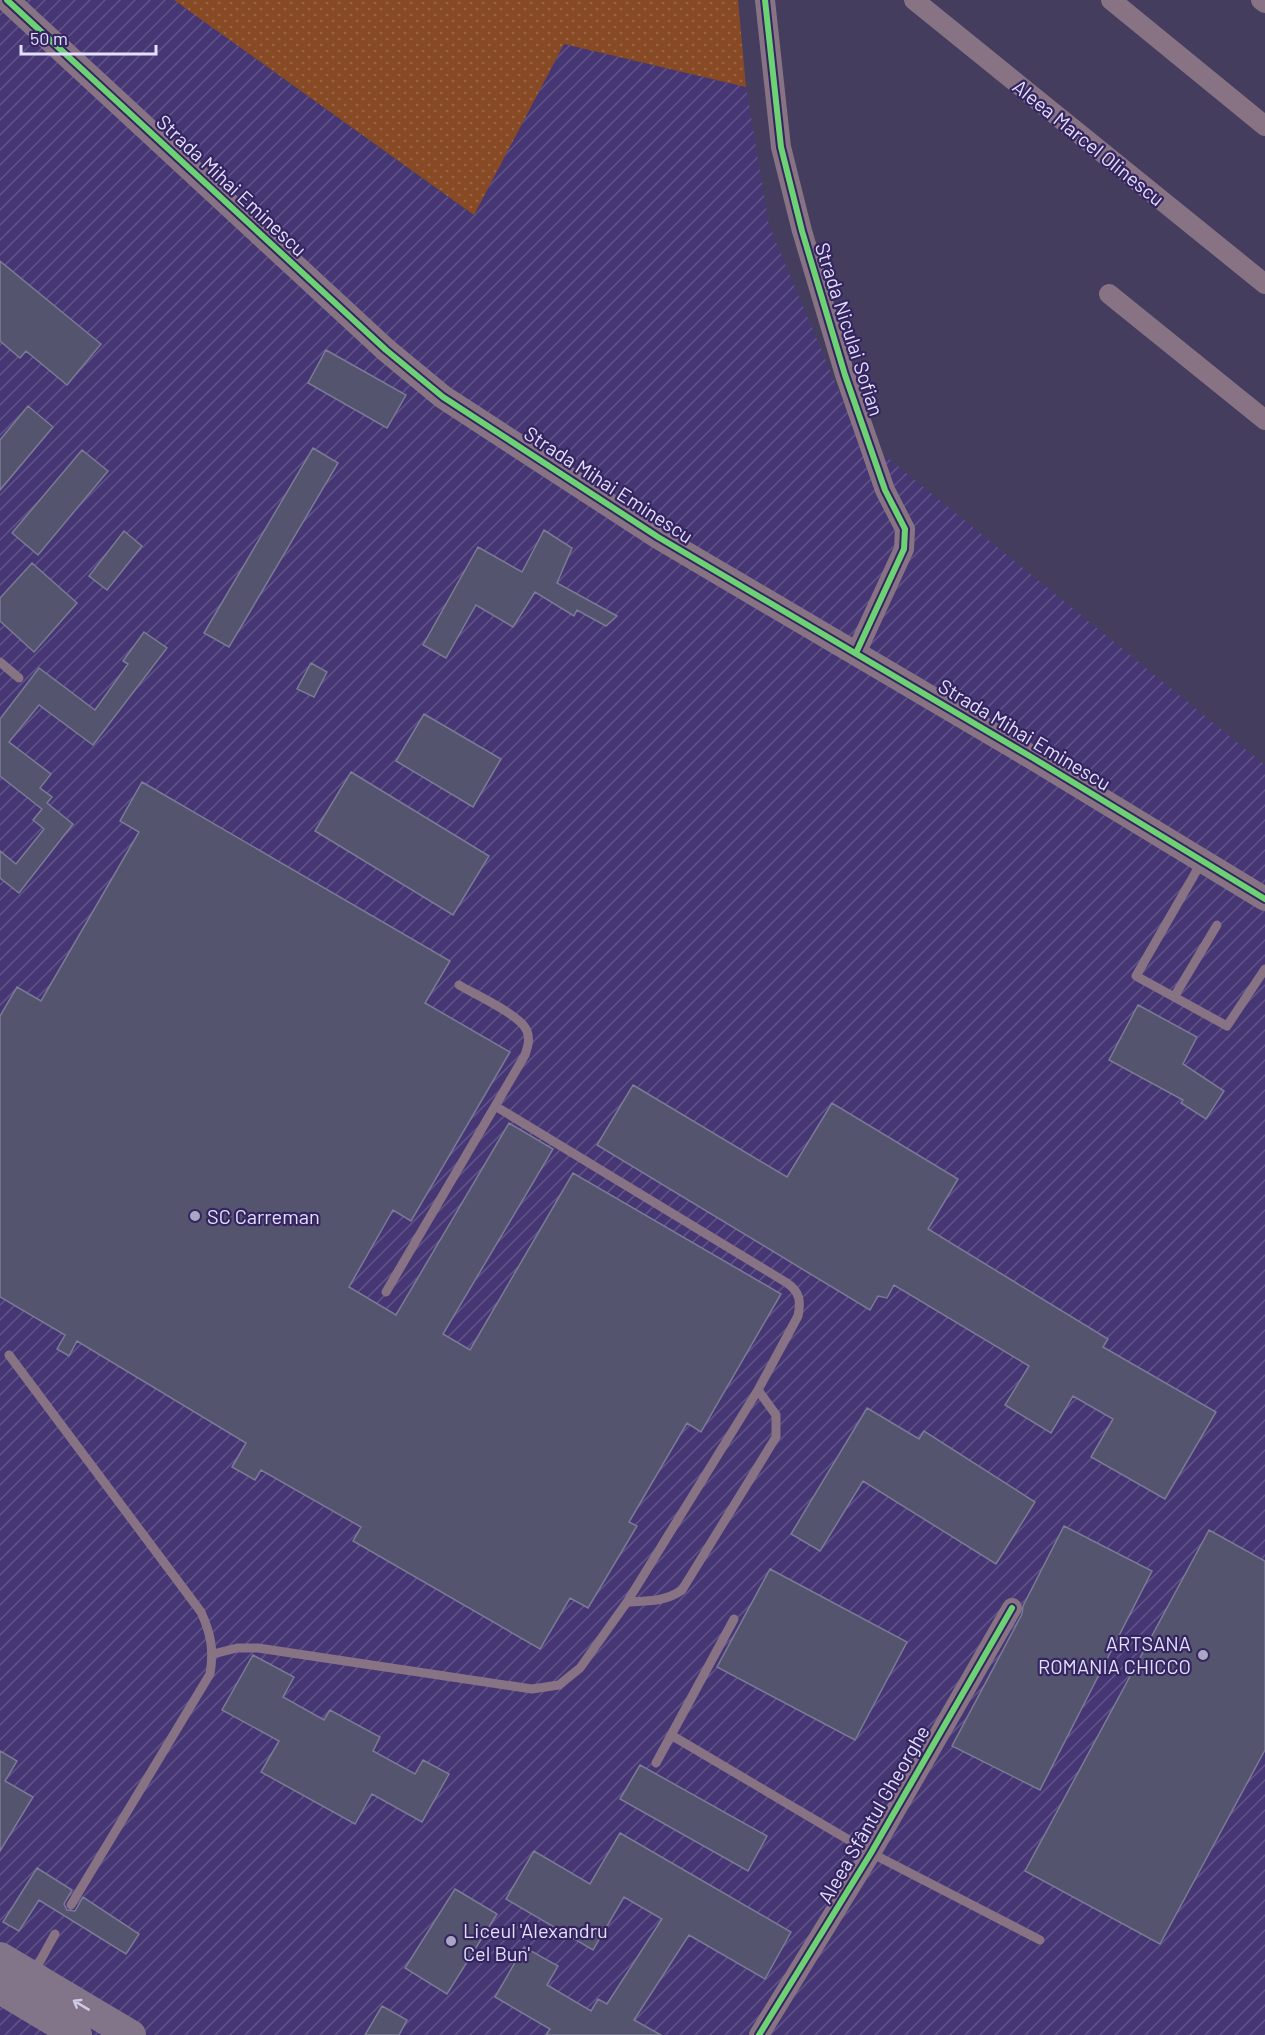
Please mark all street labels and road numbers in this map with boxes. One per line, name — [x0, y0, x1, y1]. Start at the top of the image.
street label: Aleea Marcel Olinescu — [1009, 74, 1169, 210]
street label: Strada Mihai Eminescu — [152, 109, 312, 261]
street label: Strada Niculai Sofian — [811, 239, 889, 419]
street label: Strada Mihai Eminescu — [520, 420, 698, 548]
street label: Strada Mihai Eminescu — [935, 673, 1115, 795]
street label: Aleea Sfântul Gheorghe — [812, 1721, 934, 1907]

